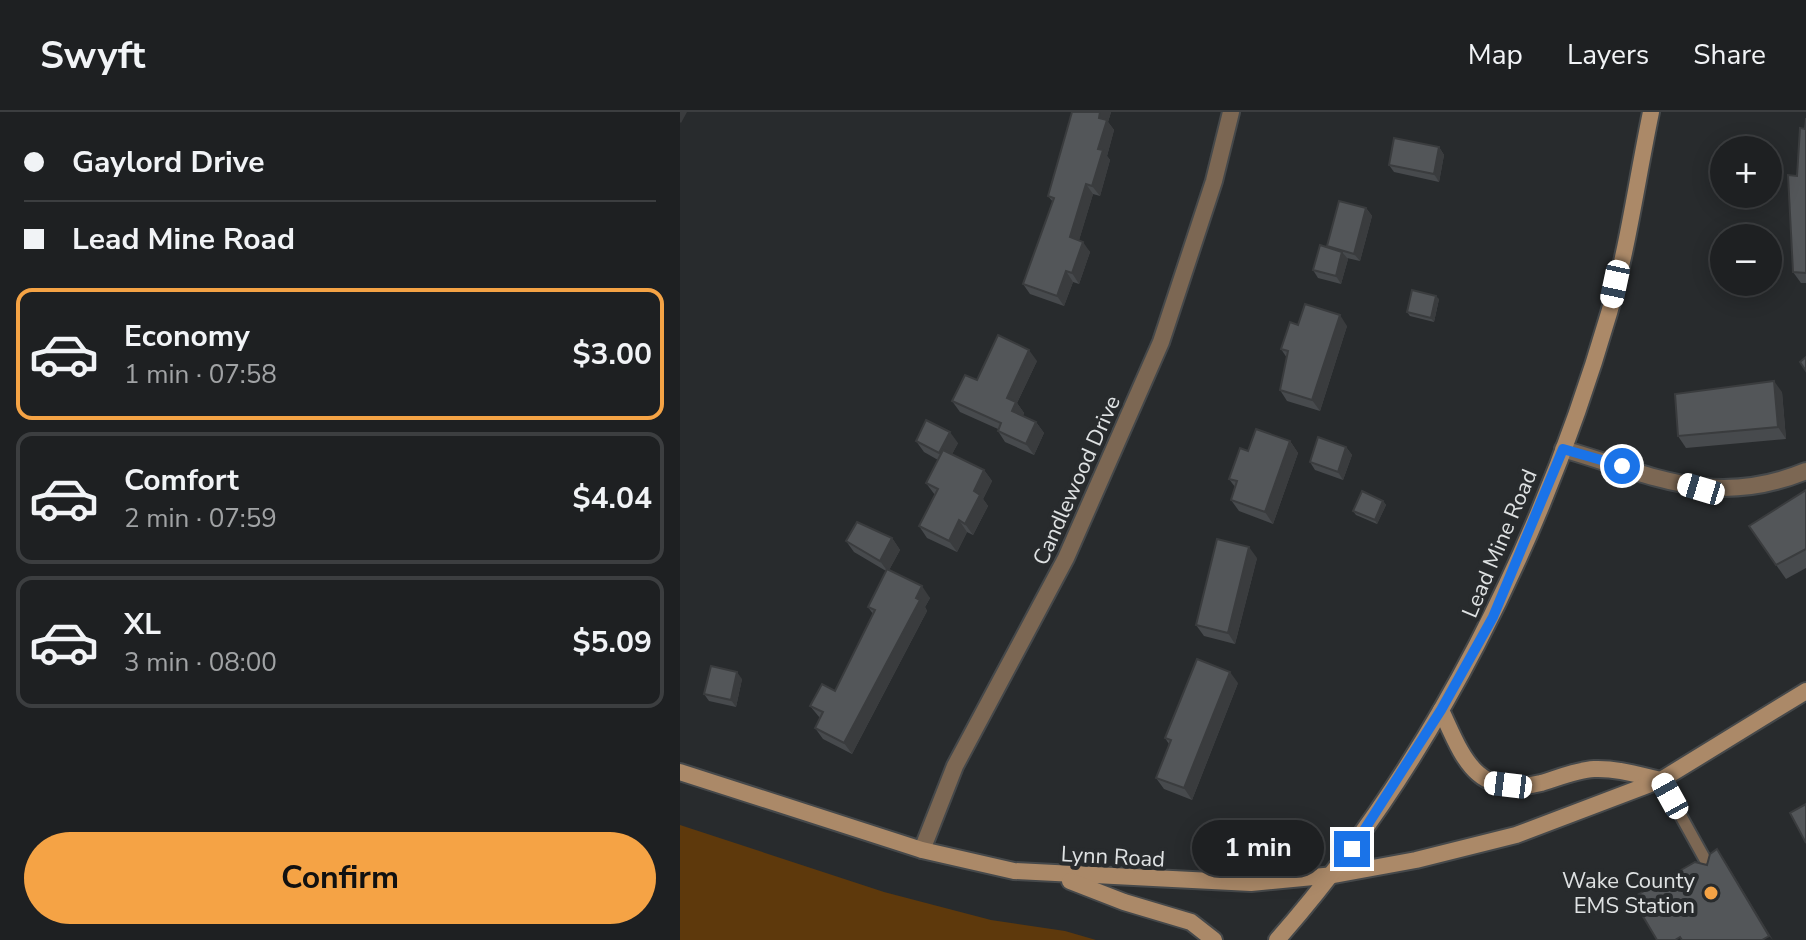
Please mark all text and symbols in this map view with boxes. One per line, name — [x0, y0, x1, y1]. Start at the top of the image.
text: Swyft — [40, 30, 145, 81]
text: Map — [1468, 36, 1523, 74]
text: Layers — [1567, 36, 1649, 74]
text: Share — [1693, 36, 1766, 74]
map controls — [1710, 136, 1782, 296]
button: + — [1710, 136, 1782, 208]
text: Gaylord Drive — [72, 142, 264, 183]
text: Lead Mine Road — [72, 219, 295, 260]
button: − — [1710, 224, 1782, 296]
car — [1598, 258, 1632, 310]
text: Economy — [124, 316, 250, 357]
icon: car — [28, 318, 100, 390]
text: $3.00 — [573, 334, 652, 375]
text: 1 min · 07:58 — [124, 357, 277, 392]
street label: Candlewood Drive — [1026, 391, 1128, 570]
route start — [1604, 448, 1640, 484]
text: Comfort — [124, 460, 239, 501]
icon: car — [28, 462, 100, 534]
street label: Lead Mine Road — [1455, 465, 1545, 622]
car — [1675, 471, 1727, 507]
text: $4.04 — [573, 478, 652, 519]
text: 2 min · 07:59 — [124, 501, 277, 536]
text: XL — [124, 604, 161, 645]
icon: car — [28, 606, 100, 678]
text: $5.09 — [573, 622, 652, 663]
text: 3 min · 08:00 — [124, 645, 277, 680]
car — [1648, 769, 1692, 823]
car — [1483, 770, 1533, 800]
callout: 1 min — [1192, 821, 1324, 877]
text: 1 min — [1224, 830, 1292, 865]
route end — [1334, 831, 1370, 867]
button: Confirm — [24, 832, 656, 924]
street label: Lynn Road — [1060, 839, 1166, 875]
place label: Wake County EMS Station — [1562, 866, 1696, 921]
marker: Wake County EMS Station — [1702, 884, 1720, 902]

